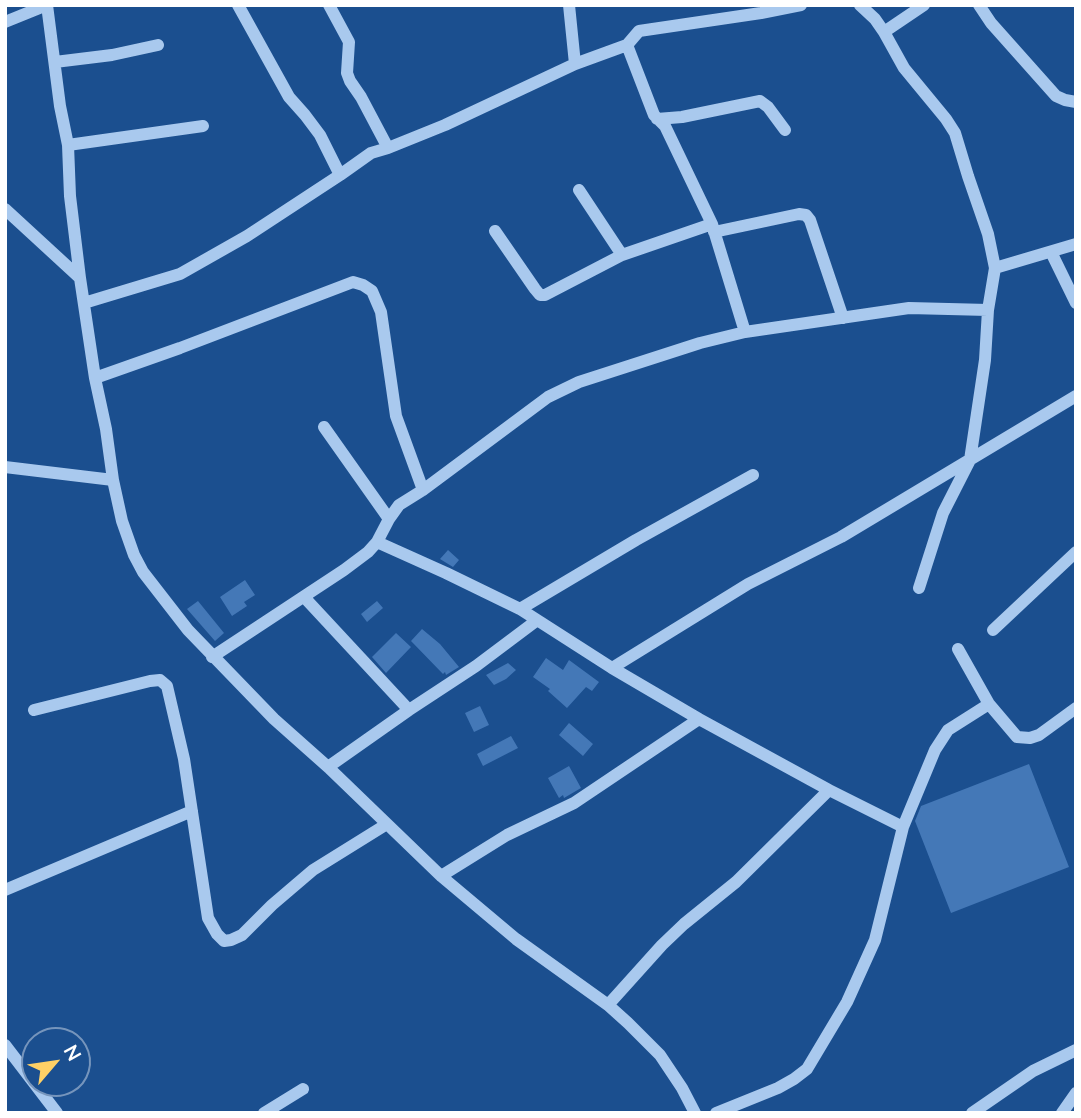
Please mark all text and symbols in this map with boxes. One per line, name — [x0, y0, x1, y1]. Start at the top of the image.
north arrow — [21, 1027, 91, 1097]
text: N — [59, 1041, 87, 1065]

